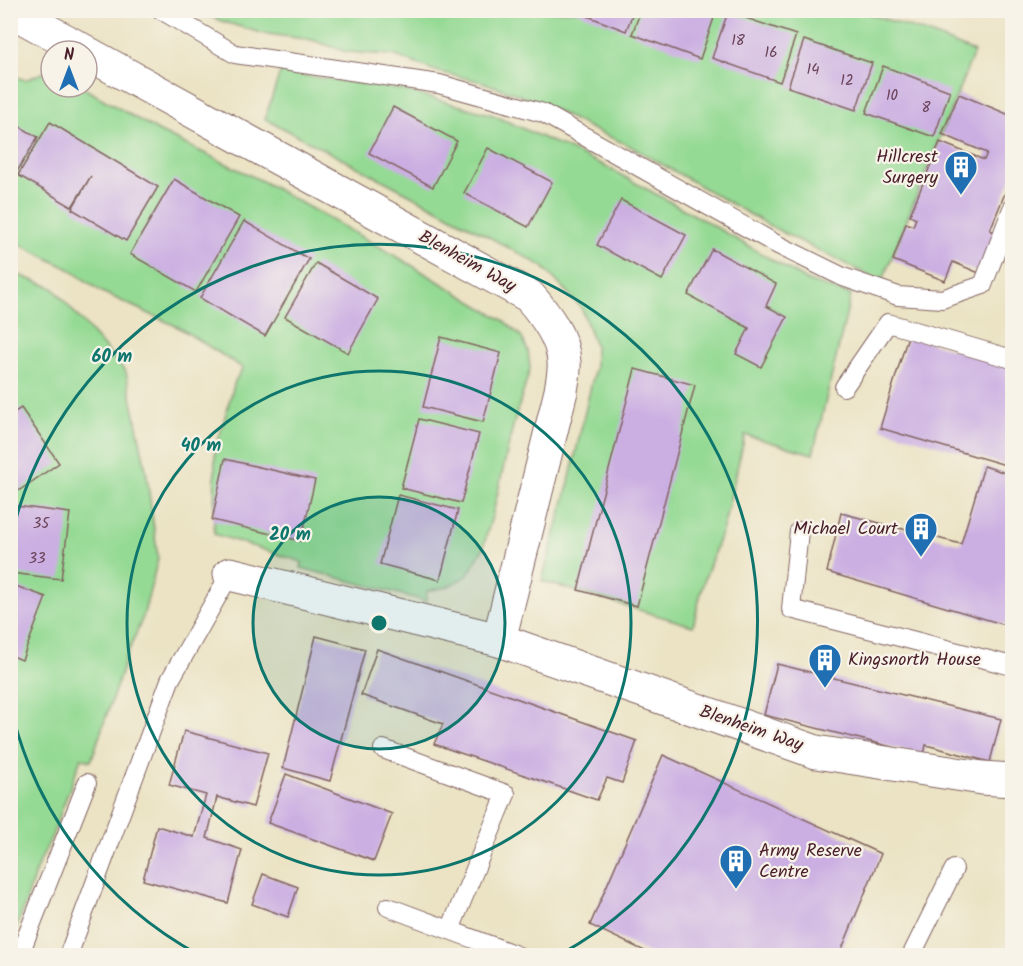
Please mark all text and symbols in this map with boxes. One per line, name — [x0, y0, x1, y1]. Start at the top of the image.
house number: 18 — [731, 29, 746, 53]
north arrow — [39, 39, 99, 99]
house number: 16 — [764, 41, 778, 65]
text: N — [64, 43, 74, 68]
house number: 14 — [807, 58, 819, 82]
house number: 12 — [840, 69, 854, 93]
house number: 10 — [886, 84, 899, 108]
house number: 8 — [921, 96, 931, 120]
place label: Hillcrest Surgery — [876, 143, 939, 193]
building icon: Hillcrest Surgery — [943, 149, 979, 196]
street label: Blenheim Way — [413, 223, 522, 301]
text: 60 m — [92, 343, 133, 372]
text: 40 m — [181, 432, 222, 461]
building icon: Michael Court — [903, 511, 939, 558]
house number: 35 — [33, 512, 50, 536]
place label: Michael Court — [793, 515, 899, 544]
text: 20 m — [269, 521, 311, 550]
house number: 33 — [28, 547, 46, 571]
centre of rings — [369, 613, 389, 633]
building icon: Kingsnorth House — [807, 642, 843, 689]
place label: Kingsnorth House — [848, 646, 981, 675]
street label: Blenheim Way — [695, 698, 807, 760]
place label: Army Reserve Centre — [759, 837, 862, 887]
building icon: Army Reserve Centre — [718, 843, 754, 890]

